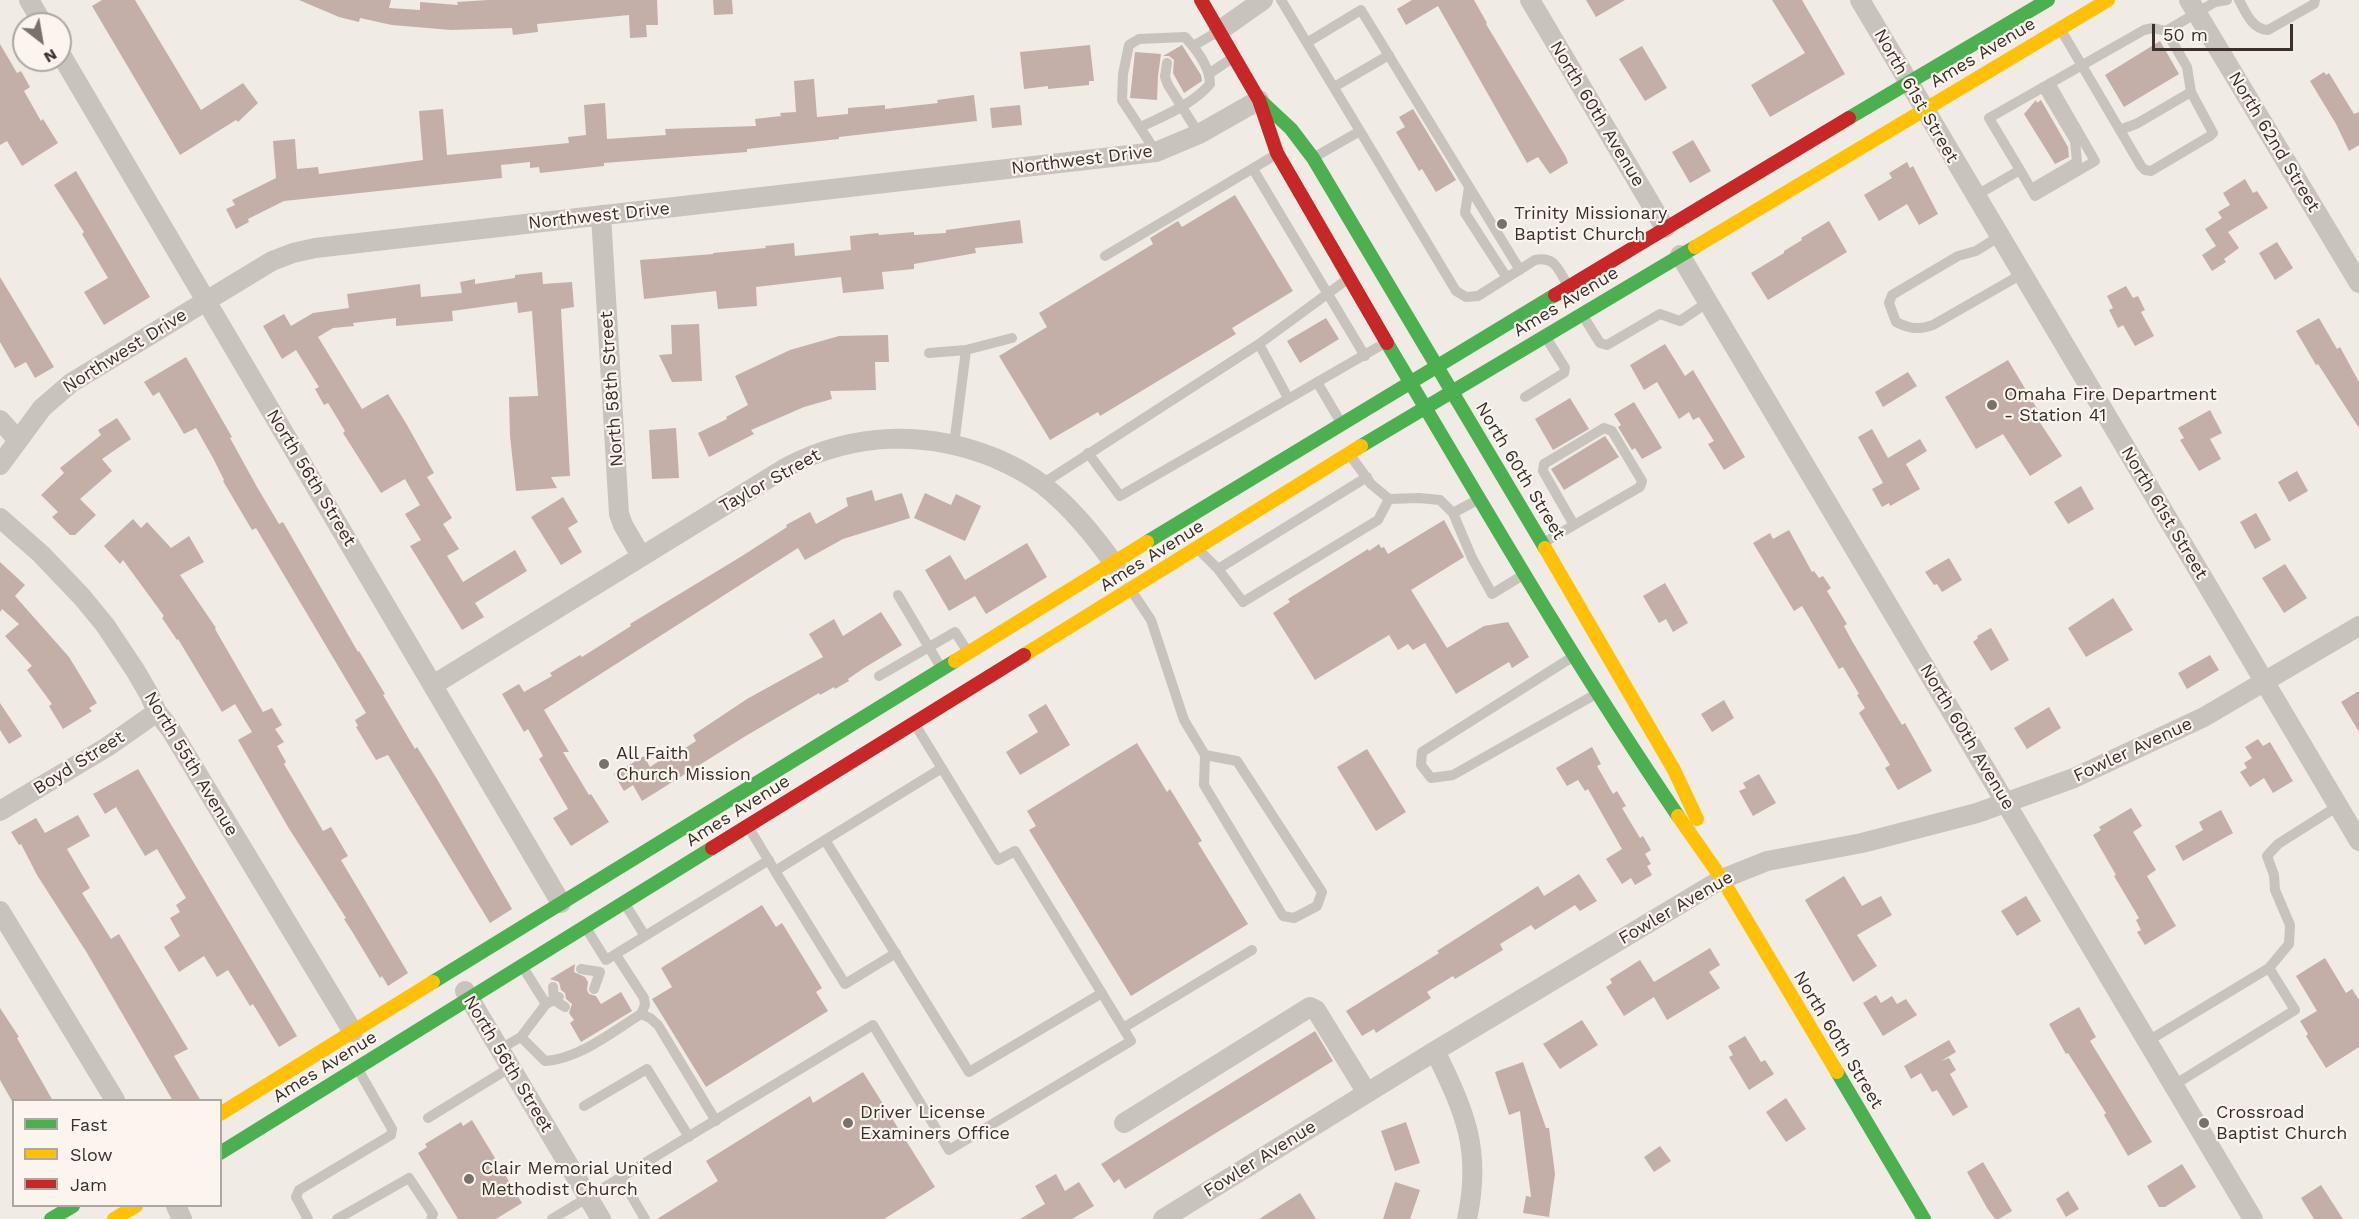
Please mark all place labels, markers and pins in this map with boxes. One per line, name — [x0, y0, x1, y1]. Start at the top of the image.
place label: Trinity Missionary Baptist Church — [1514, 203, 1667, 246]
marker: Trinity Missionary Baptist Church — [1495, 217, 1509, 231]
place label: Omaha Fire Department - Station 41 — [2004, 384, 2217, 426]
marker: Omaha Fire Department - Station 41 — [1985, 398, 1999, 412]
place label: All Faith Church Mission — [616, 743, 751, 786]
marker: All Faith Church Mission — [597, 757, 611, 771]
place label: Driver License Examiners Office — [860, 1102, 1010, 1144]
place label: Crossroad Baptist Church — [2216, 1102, 2347, 1144]
marker: Driver License Examiners Office — [841, 1116, 855, 1130]
marker: Crossroad Baptist Church — [2197, 1116, 2211, 1130]
place label: Clair Memorial United Methodist Church — [481, 1158, 673, 1200]
marker: Clair Memorial United Methodist Church — [462, 1172, 476, 1186]

